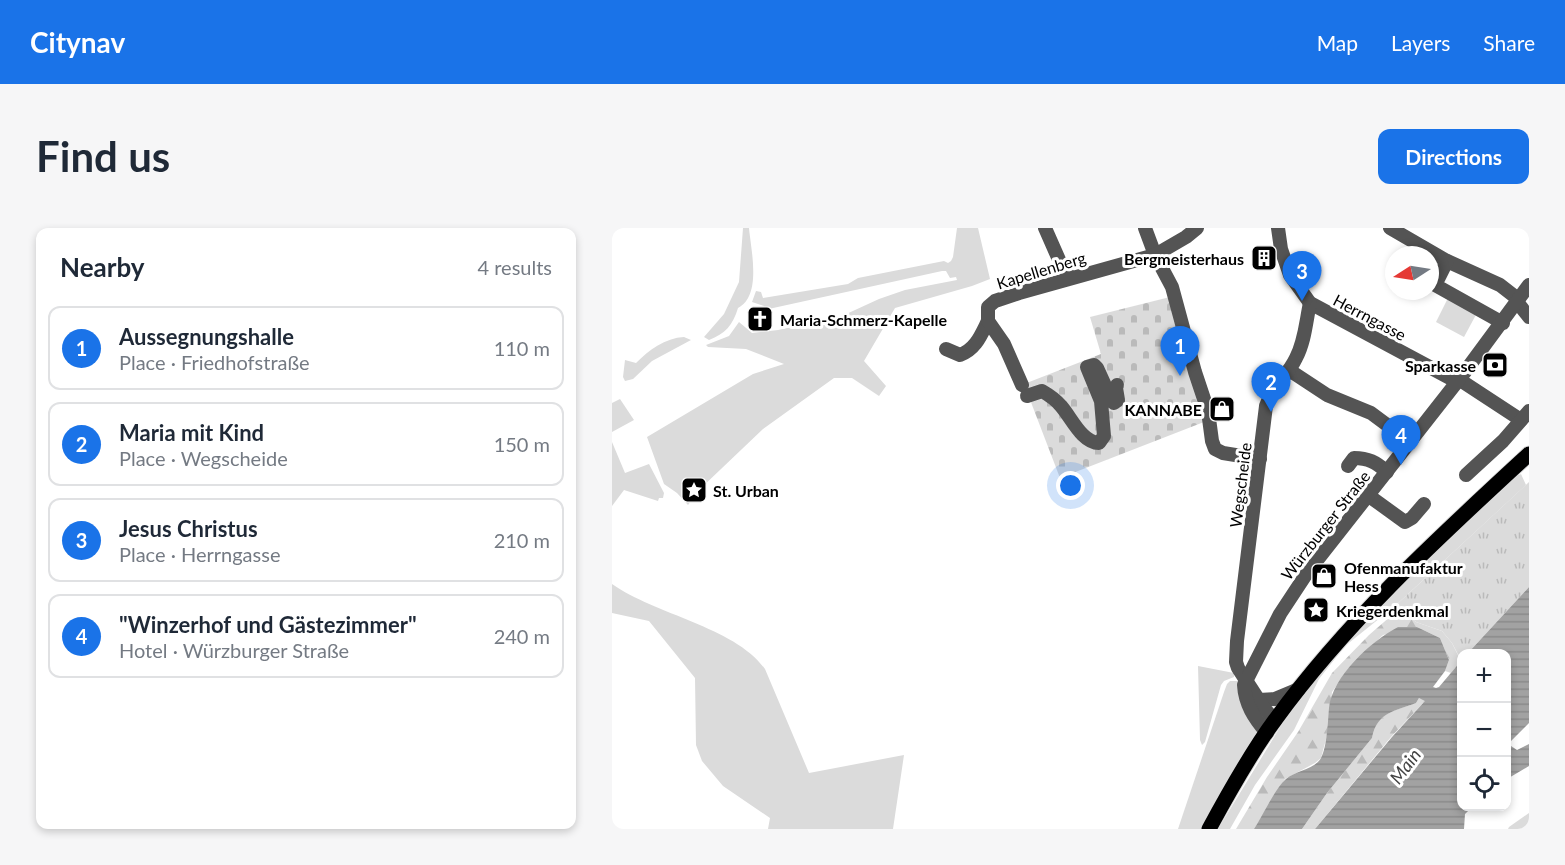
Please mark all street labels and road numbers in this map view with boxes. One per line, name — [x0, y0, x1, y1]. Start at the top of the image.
street label: Kapellenberg — [994, 247, 1088, 293]
street label: Herrngasse — [1330, 290, 1410, 344]
street label: Wegscheide — [1225, 441, 1255, 529]
street label: Würzburger Straße — [1277, 467, 1373, 583]

